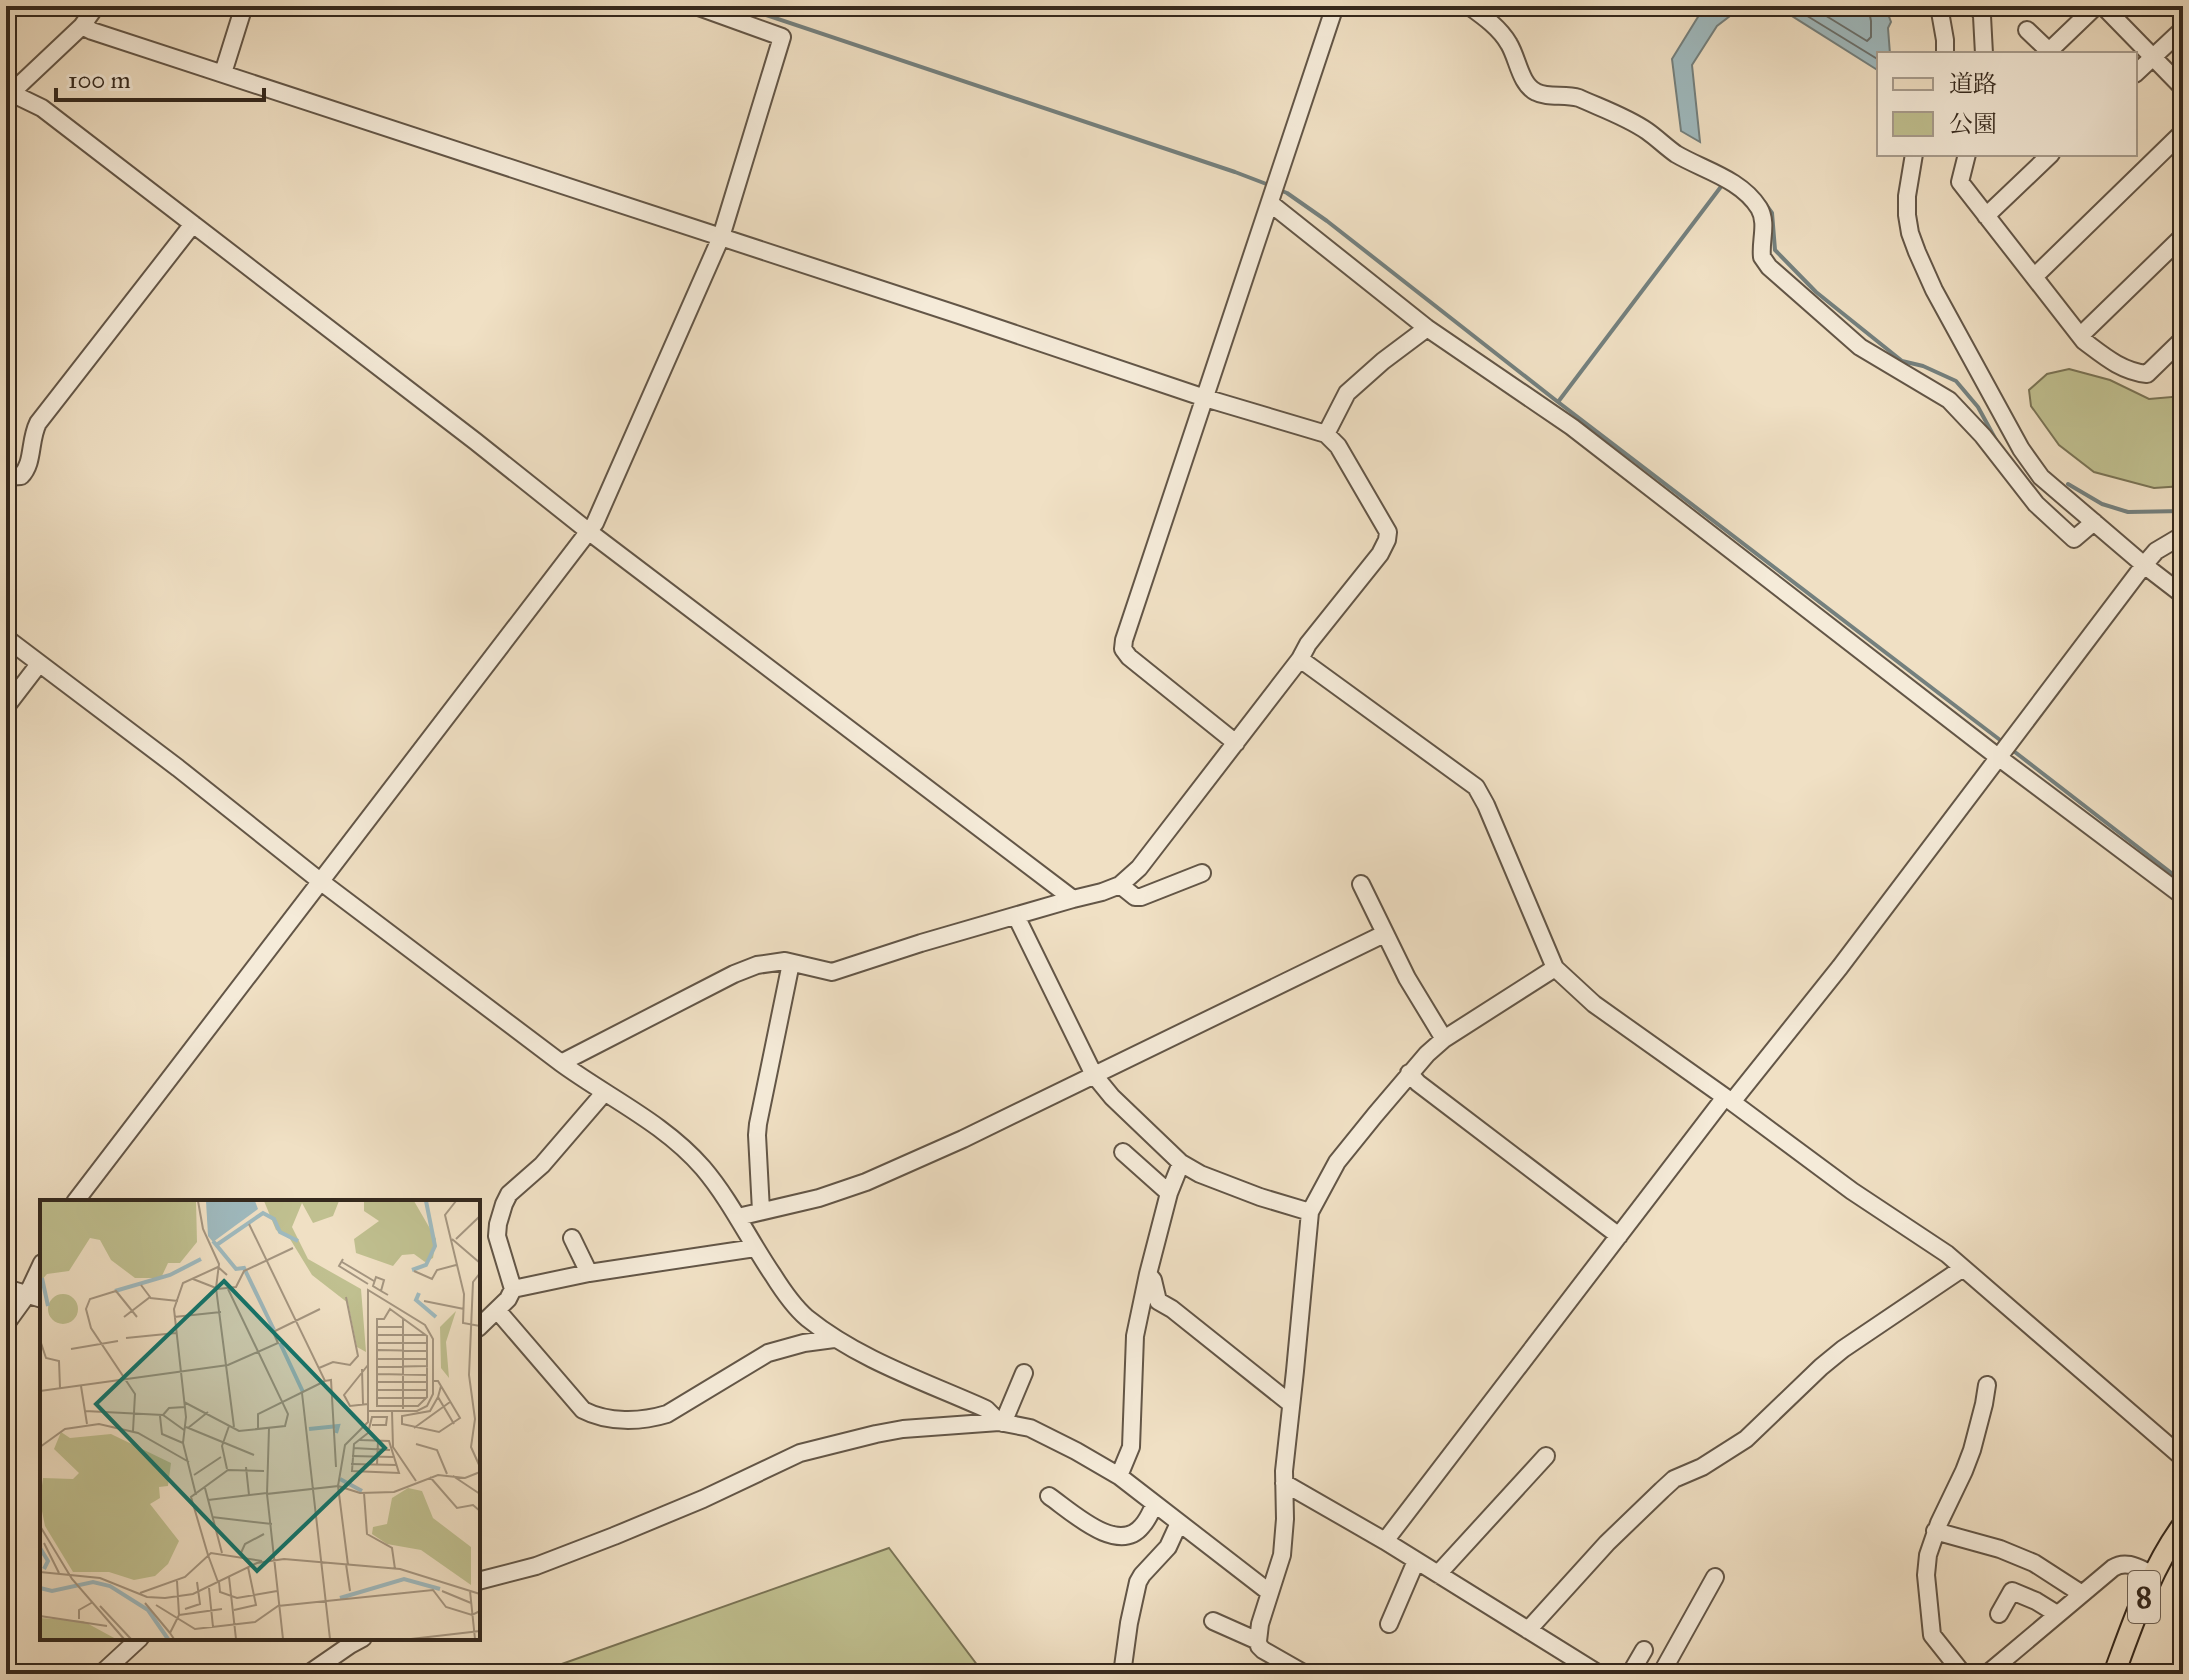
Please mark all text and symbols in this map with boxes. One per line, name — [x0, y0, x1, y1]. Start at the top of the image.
scale bar — [56, 52, 264, 102]
legend — [1877, 52, 2137, 156]
text: 100 m — [68, 65, 131, 95]
text: 道路 — [1949, 69, 1997, 99]
text: 公園 — [1949, 109, 1997, 139]
inset map — [40, 1200, 480, 1640]
road number: 8 — [2128, 1571, 2160, 1623]

